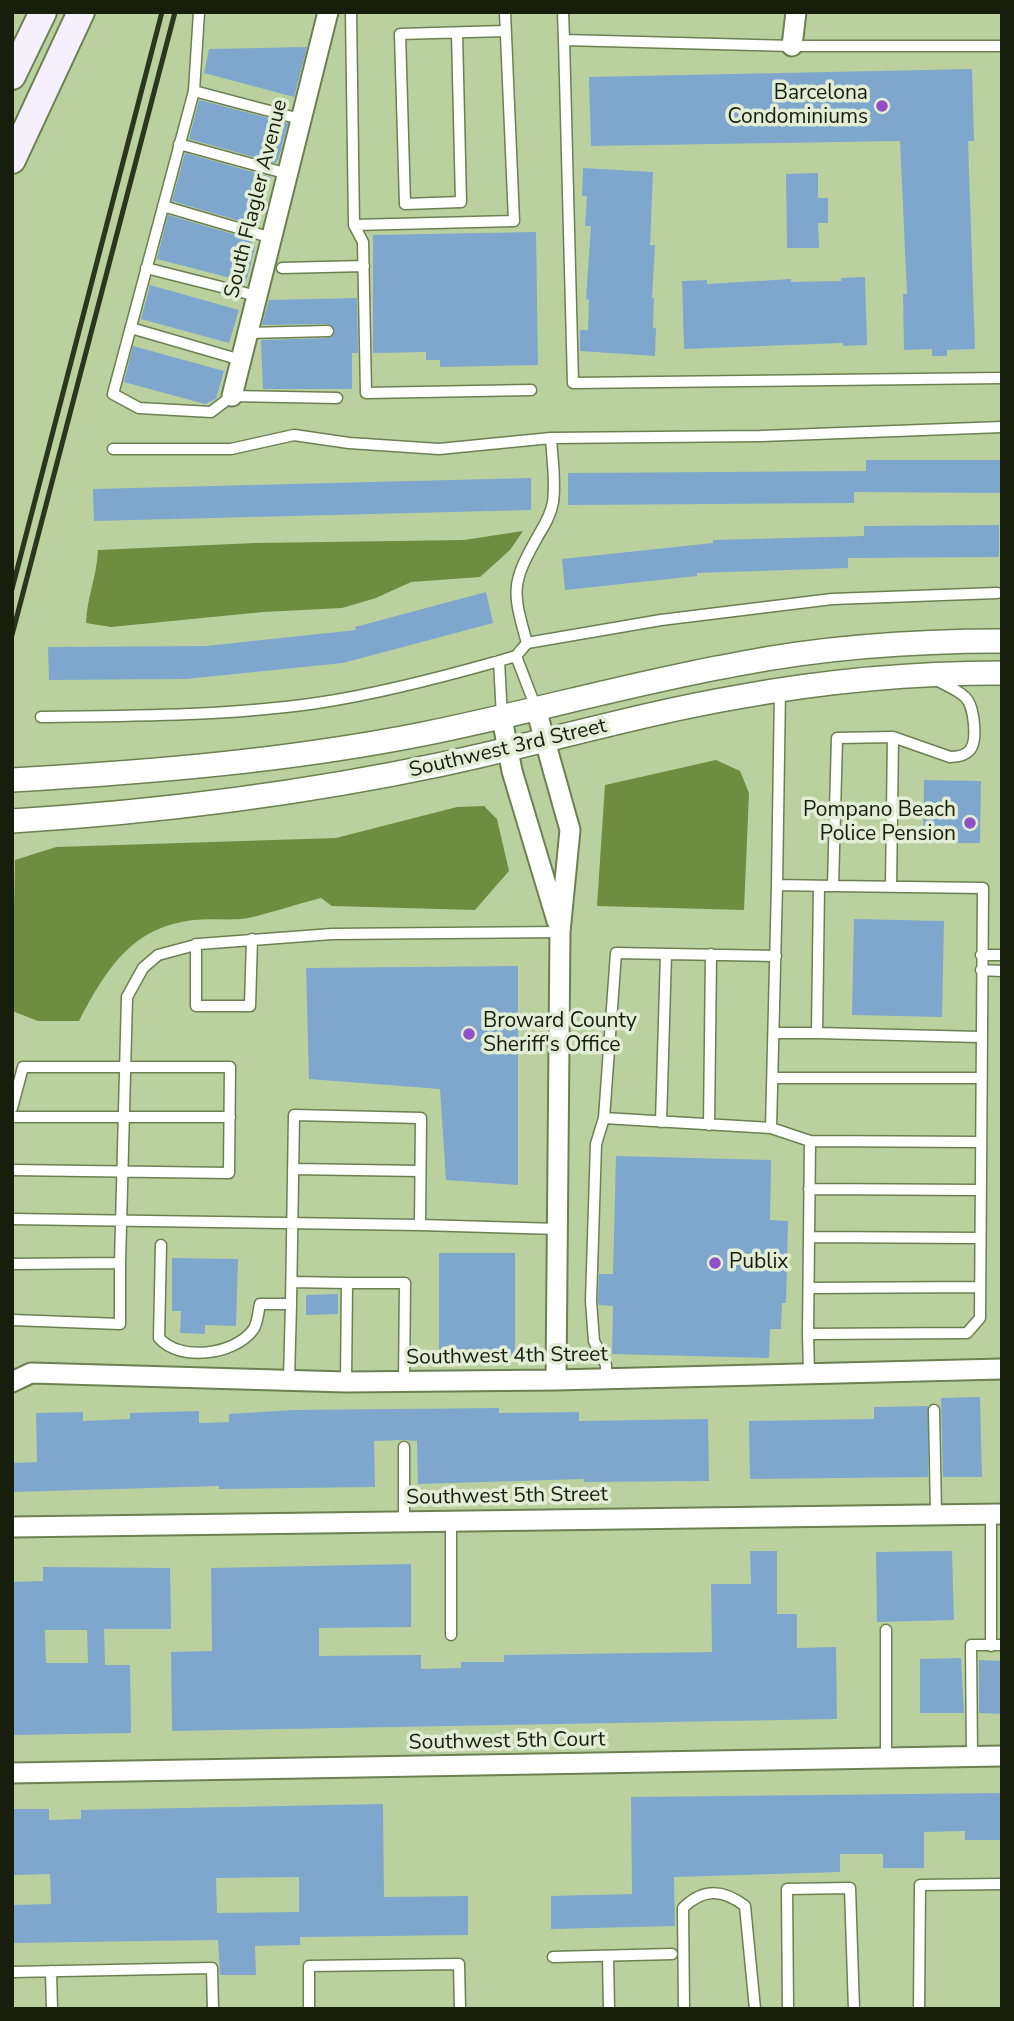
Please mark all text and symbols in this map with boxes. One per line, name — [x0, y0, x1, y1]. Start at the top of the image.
place label: Barcelona Condominiums — [728, 81, 868, 131]
street label: South Flagler Avenue — [220, 97, 294, 301]
marker: Barcelona Condominiums — [874, 98, 890, 114]
street label: Southwest 3rd Street — [407, 714, 609, 784]
place label: Pompano Beach Police Pension — [803, 798, 956, 848]
marker: Pompano Beach Police Pension — [962, 815, 978, 831]
place label: Broward County Sheriff's Office — [483, 1009, 637, 1059]
marker: Broward County Sheriff's Office — [461, 1026, 477, 1042]
place label: Publix — [729, 1250, 788, 1276]
marker: Publix — [707, 1255, 723, 1271]
street label: Southwest 4th Street — [406, 1343, 608, 1371]
street label: Southwest 5th Street — [406, 1483, 608, 1511]
street label: Southwest 5th Court — [409, 1728, 605, 1756]

